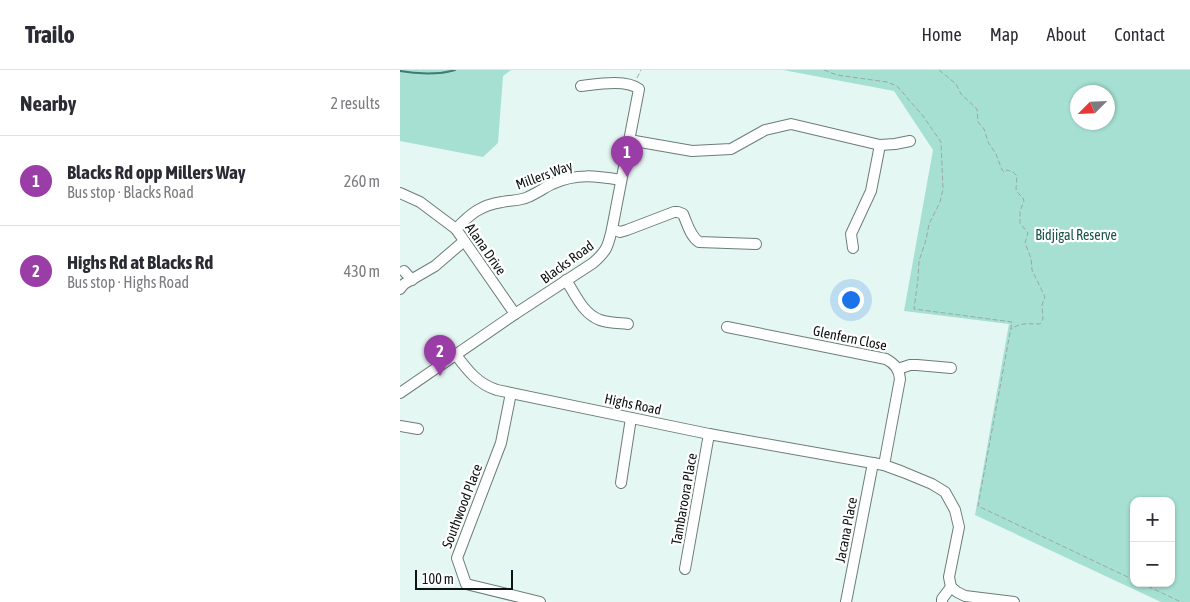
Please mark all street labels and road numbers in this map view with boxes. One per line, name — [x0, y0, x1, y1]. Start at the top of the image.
street label: Millers Way — [513, 157, 575, 193]
street label: Alana Drive — [462, 220, 510, 278]
street label: Blacks Road — [537, 237, 597, 287]
street label: Glenfern Close — [812, 322, 888, 354]
street label: Highs Road — [603, 390, 663, 418]
street label: Tambaroora Place — [668, 452, 700, 546]
street label: Southwood Place — [439, 462, 485, 550]
street label: Jacana Place — [832, 496, 860, 564]

